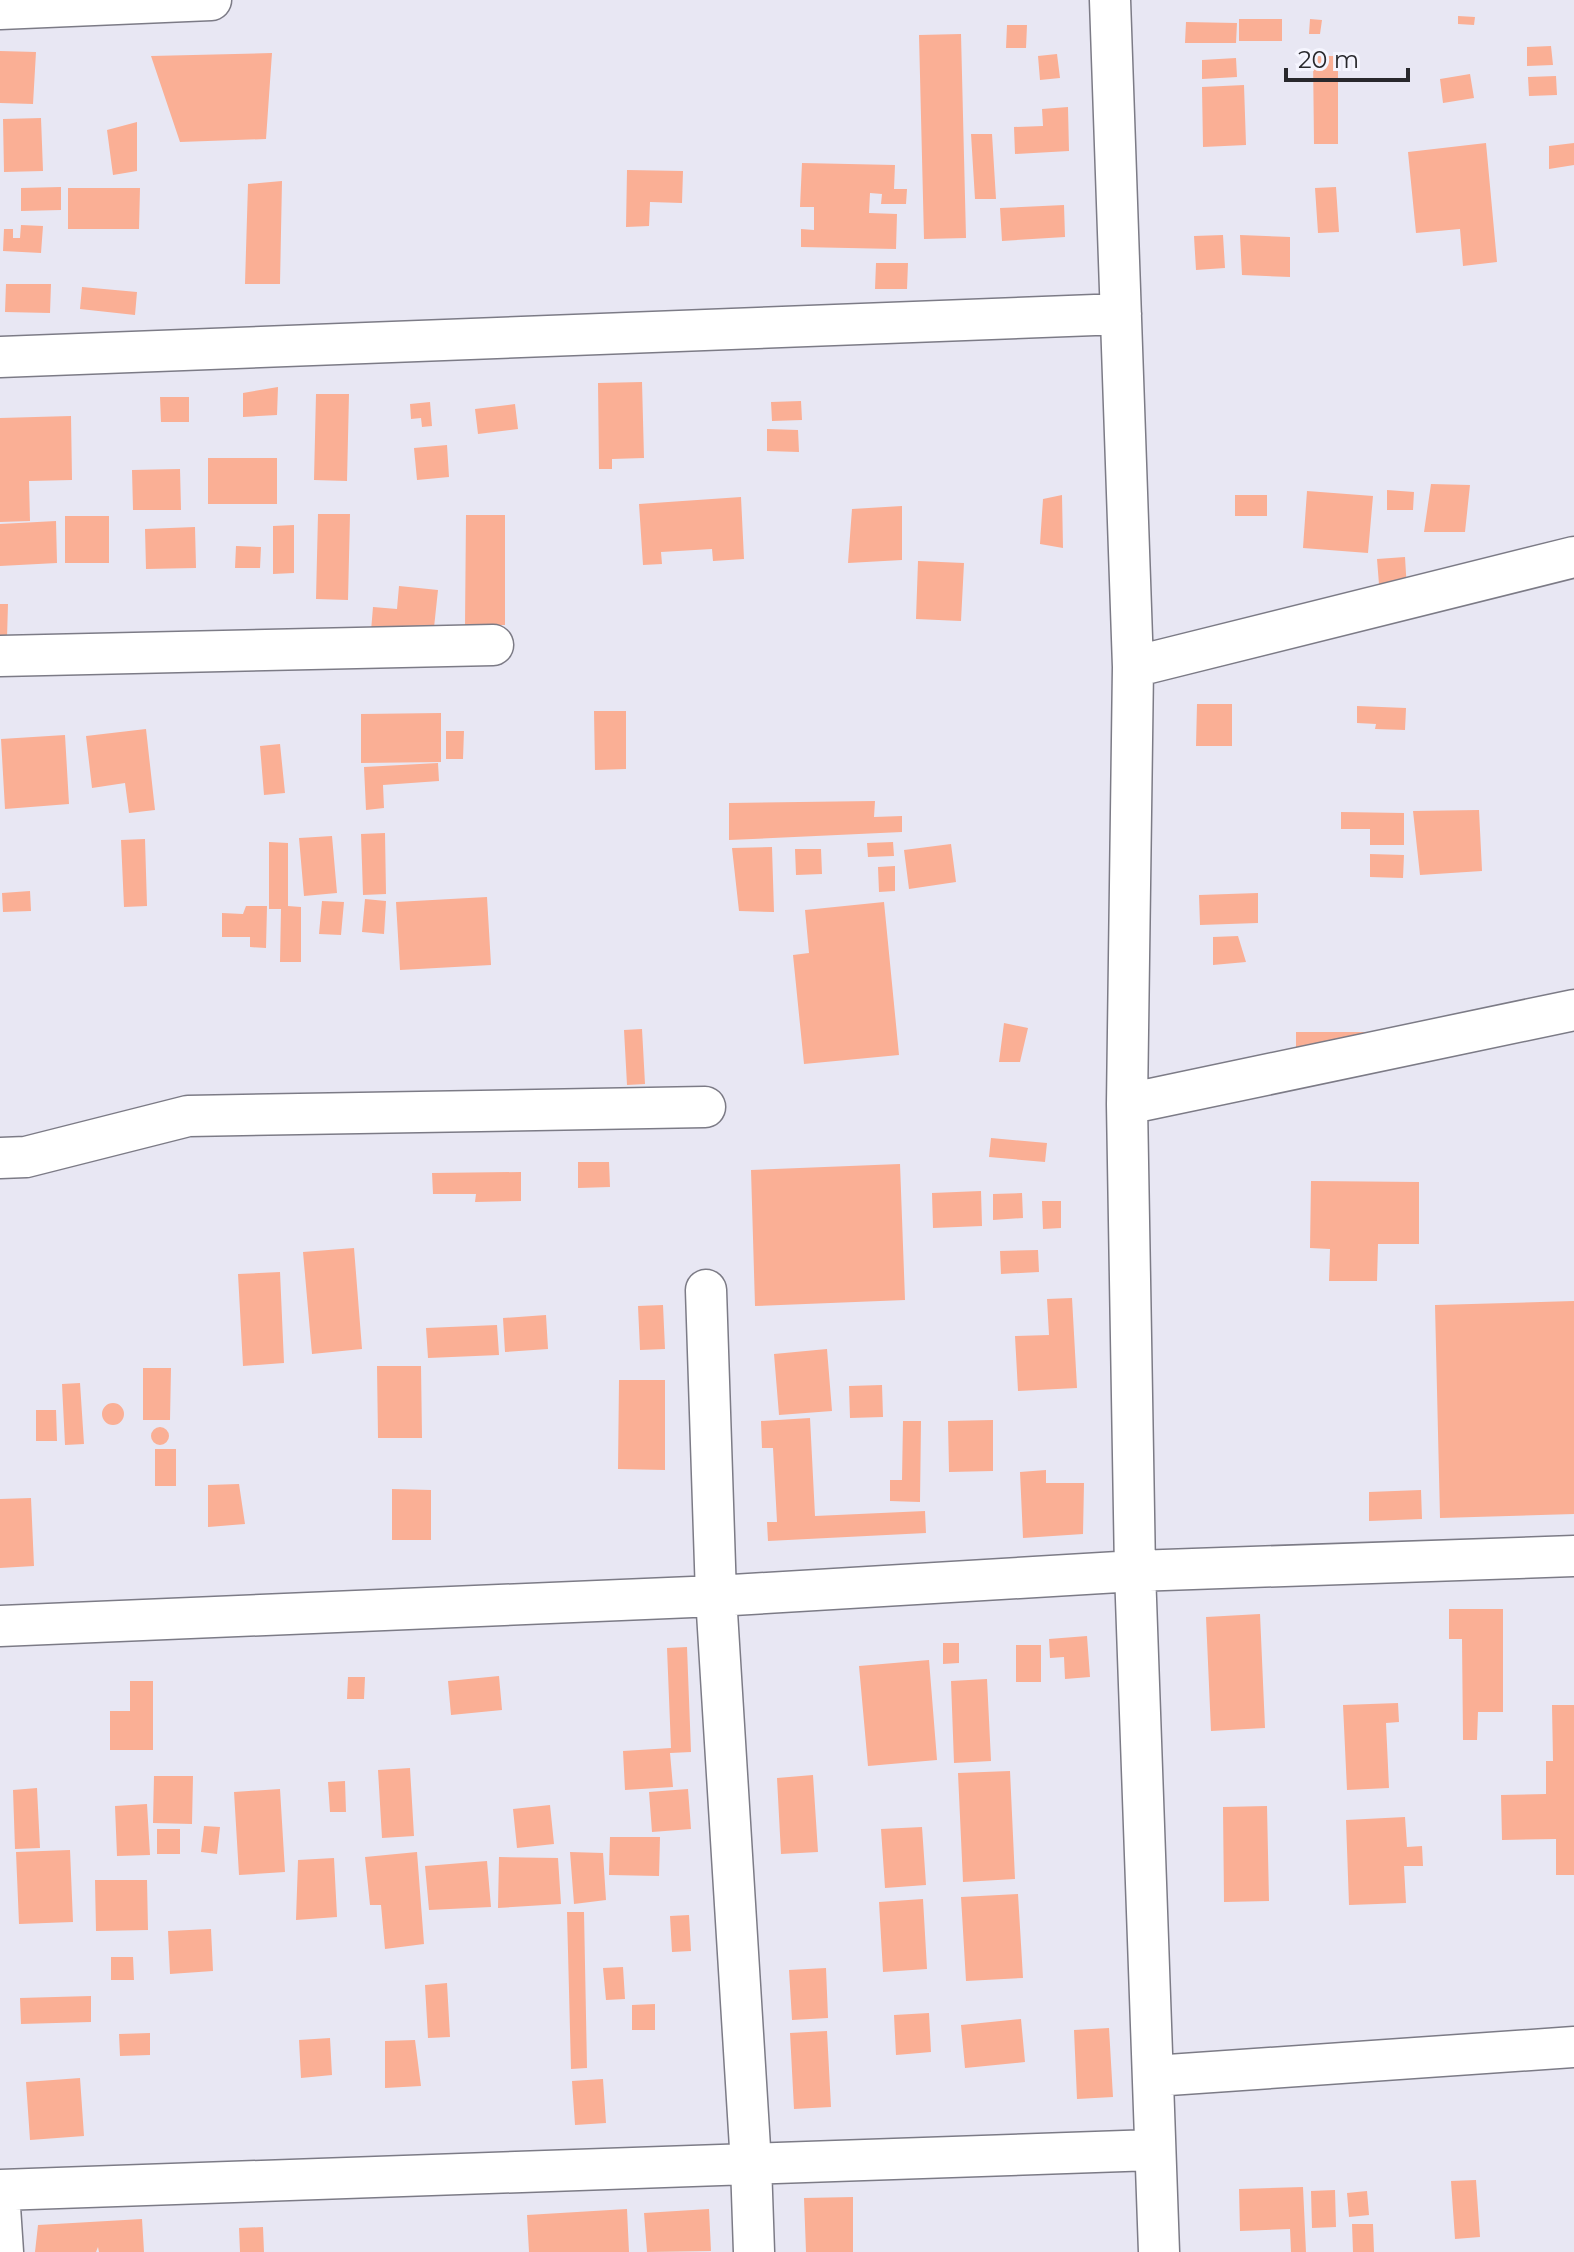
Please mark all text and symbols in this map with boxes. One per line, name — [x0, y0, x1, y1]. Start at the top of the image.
scale bar — [1286, 32, 1408, 82]
text: 20 m — [1298, 45, 1359, 74]

